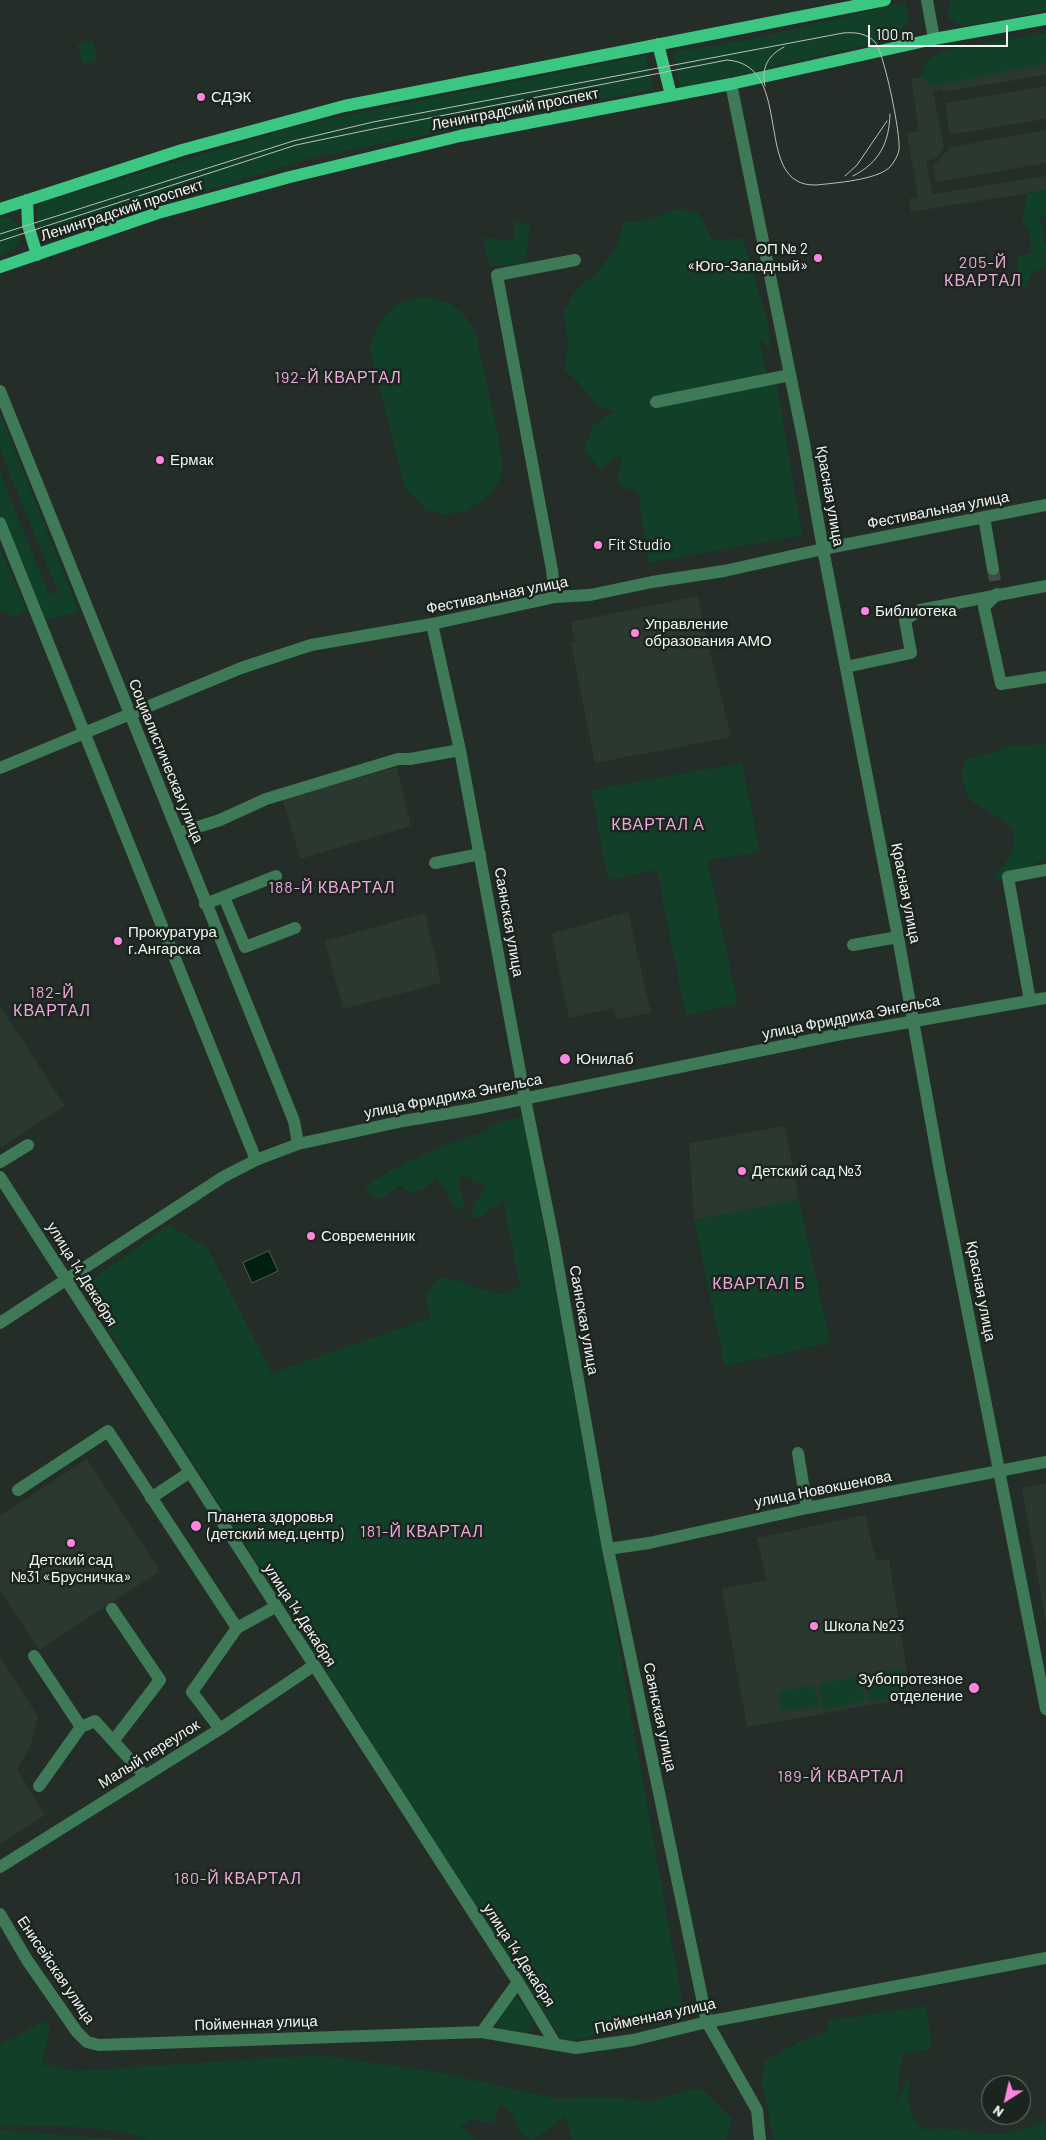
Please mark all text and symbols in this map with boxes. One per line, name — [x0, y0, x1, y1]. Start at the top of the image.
scale bar — [871, 15, 1011, 47]
text: 100 m — [876, 25, 914, 43]
street label: Ленинградский проспект — [430, 84, 600, 134]
place label: СДЭК — [211, 88, 251, 106]
marker: СДЭК — [195, 91, 207, 103]
street label: Ленинградский проспект — [38, 175, 206, 245]
place label: ОП № 2 «Юго-Западный» — [687, 240, 808, 275]
marker: ОП № 2 «Юго-Западный» — [812, 252, 824, 264]
district label: 205-Й КВАРТАЛ — [943, 253, 1023, 291]
district label: 192-Й КВАРТАЛ — [273, 368, 403, 388]
street label: Красная улица — [812, 444, 848, 548]
place label: Ермак — [170, 451, 214, 469]
marker: Ермак — [154, 454, 166, 466]
street label: Фестивальная улица — [866, 487, 1010, 533]
place label: Fit Studio — [608, 536, 671, 554]
marker: Fit Studio — [592, 539, 604, 551]
street label: Фестивальная улица — [425, 572, 569, 618]
place label: Библиотека — [875, 602, 957, 620]
marker: Библиотека — [859, 605, 871, 617]
place label: Управление образования АМО — [645, 615, 772, 650]
marker: Управление образования АМО — [629, 627, 641, 639]
street label: Социалистическая улица — [125, 676, 207, 846]
district label: КВАРТАЛ А — [610, 815, 706, 835]
street label: Красная улица — [887, 841, 925, 945]
street label: Саянская улица — [491, 866, 527, 978]
district label: 188-Й КВАРТАЛ — [267, 878, 397, 898]
place label: Прокуратура г.Ангарска — [128, 923, 217, 958]
marker: Прокуратура г.Ангарска — [112, 935, 124, 947]
district label: 182-Й КВАРТАЛ — [12, 983, 92, 1021]
street label: улица Фридриха Энгельса — [760, 991, 942, 1043]
place label: Юнилаб — [576, 1050, 634, 1068]
marker: Юнилаб — [558, 1052, 572, 1066]
street label: улица Фридриха Энгельса — [362, 1070, 544, 1122]
place label: Детский сад №3 — [752, 1162, 862, 1180]
marker: Детский сад №3 — [736, 1165, 748, 1177]
street label: улица 14 Декабря — [43, 1219, 121, 1329]
place label: Современник — [321, 1227, 415, 1245]
marker: Современник — [305, 1230, 317, 1242]
street label: Красная улица — [962, 1239, 1000, 1343]
street label: Саянская улица — [566, 1264, 602, 1376]
district label: КВАРТАЛ Б — [711, 1274, 807, 1294]
street label: улица Новокшенова — [753, 1467, 893, 1511]
place label: Планета здоровья (детский мед.центр) — [207, 1508, 343, 1543]
marker: Планета здоровья (детский мед.центр) — [189, 1519, 203, 1533]
district label: 181-Й КВАРТАЛ — [358, 1522, 486, 1542]
marker: Детский сад №31 «Брусничка» — [65, 1537, 77, 1549]
place label: Детский сад №31 «Брусничка» — [11, 1551, 131, 1586]
street label: улица 14 Декабря — [260, 1560, 340, 1670]
place label: Школа №23 — [824, 1617, 904, 1635]
marker: Школа №23 — [808, 1620, 820, 1632]
street label: Саянская улица — [640, 1661, 680, 1773]
place label: Зубопротезное отделение — [858, 1670, 963, 1705]
marker: Зубопротезное отделение — [967, 1681, 981, 1695]
street label: Малый переулок — [95, 1716, 203, 1792]
district label: 189-Й КВАРТАЛ — [776, 1767, 906, 1787]
district label: 180-Й КВАРТАЛ — [172, 1869, 304, 1889]
street label: улица 14 Декабря — [479, 1900, 559, 2010]
street label: Енисейская улица — [13, 1913, 99, 2027]
street label: Пойменная улица — [593, 1994, 717, 2038]
street label: Пойменная улица — [194, 2012, 318, 2034]
north arrow — [981, 2075, 1031, 2125]
text: N — [989, 2102, 1006, 2122]

